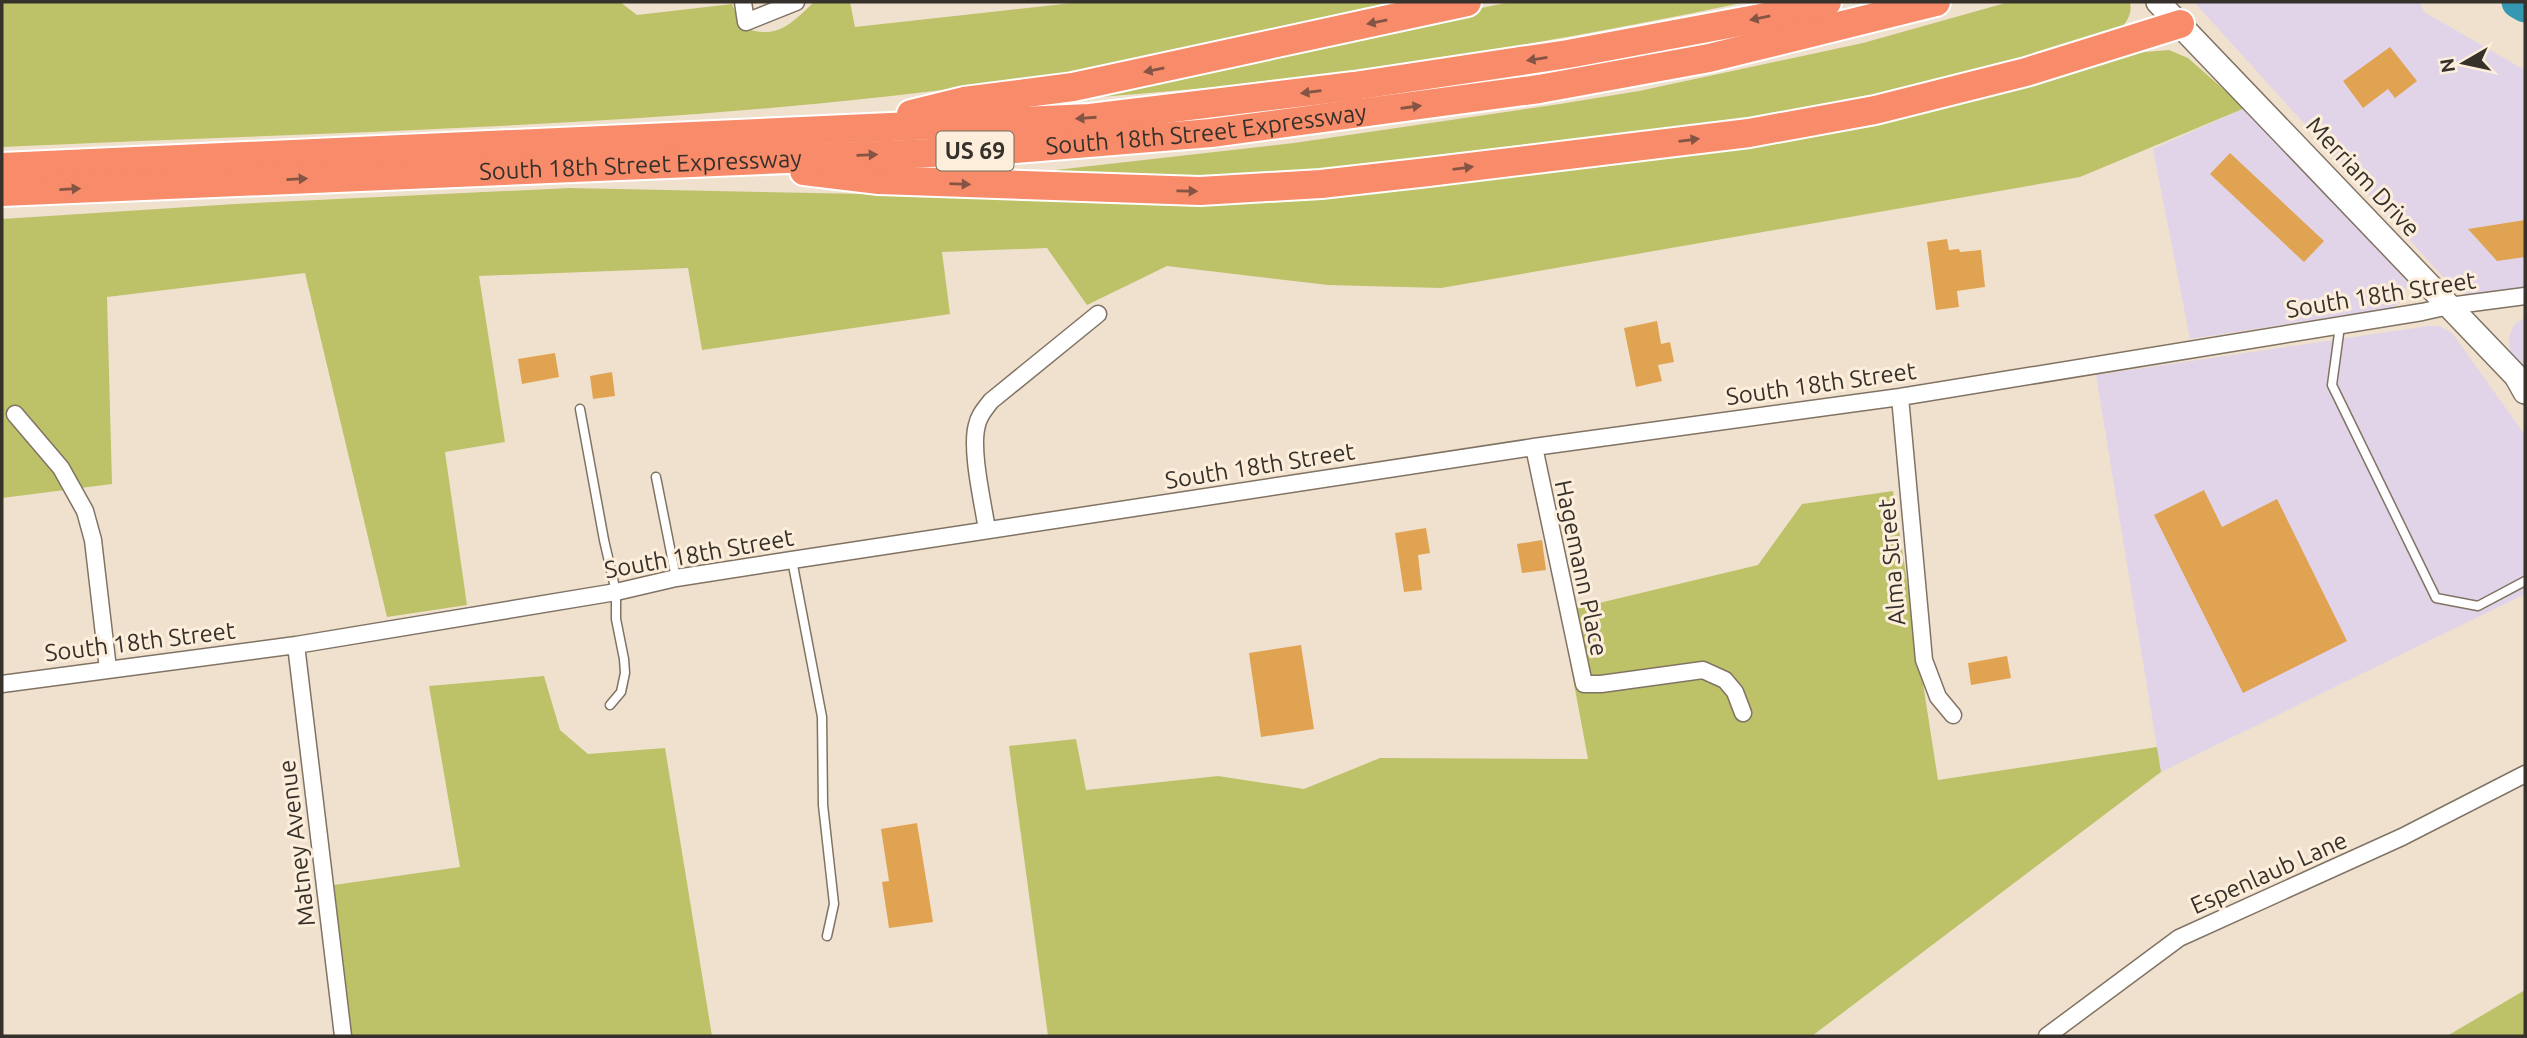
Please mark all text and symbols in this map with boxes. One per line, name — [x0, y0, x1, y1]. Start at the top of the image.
one-way arrow — [1749, 12, 1771, 23]
one-way arrow — [1366, 16, 1388, 27]
north arrow — [2429, 28, 2499, 98]
one-way arrow — [1525, 53, 1547, 64]
text: N — [2435, 57, 2459, 74]
one-way arrow — [1143, 64, 1165, 75]
one-way arrow — [1300, 86, 1322, 97]
street label: South 18th Street Expressway — [1044, 98, 1369, 159]
one-way arrow — [1400, 101, 1422, 112]
street label: Merriam Drive — [2301, 111, 2426, 242]
one-way arrow — [1074, 113, 1096, 124]
road number: US 69 — [936, 132, 1014, 170]
one-way arrow — [1678, 135, 1700, 146]
street label: South 18th Street Expressway — [479, 144, 803, 185]
one-way arrow — [856, 149, 878, 161]
one-way arrow — [1452, 163, 1474, 174]
one-way arrow — [286, 174, 308, 185]
one-way arrow — [949, 179, 971, 190]
one-way arrow — [59, 184, 81, 195]
one-way arrow — [1177, 185, 1199, 196]
street label: South 18th Street — [2284, 266, 2478, 323]
street label: South 18th Street — [1724, 357, 1918, 410]
street label: South 18th Street — [1163, 437, 1357, 494]
street label: Hagemann Place — [1550, 477, 1613, 658]
street label: Alma Street — [1872, 497, 1911, 627]
street label: South 18th Street — [602, 523, 796, 583]
street label: South 18th Street — [43, 616, 237, 667]
street label: Matney Avenue — [273, 758, 320, 928]
street label: Espenlaub Lane — [2186, 826, 2351, 919]

